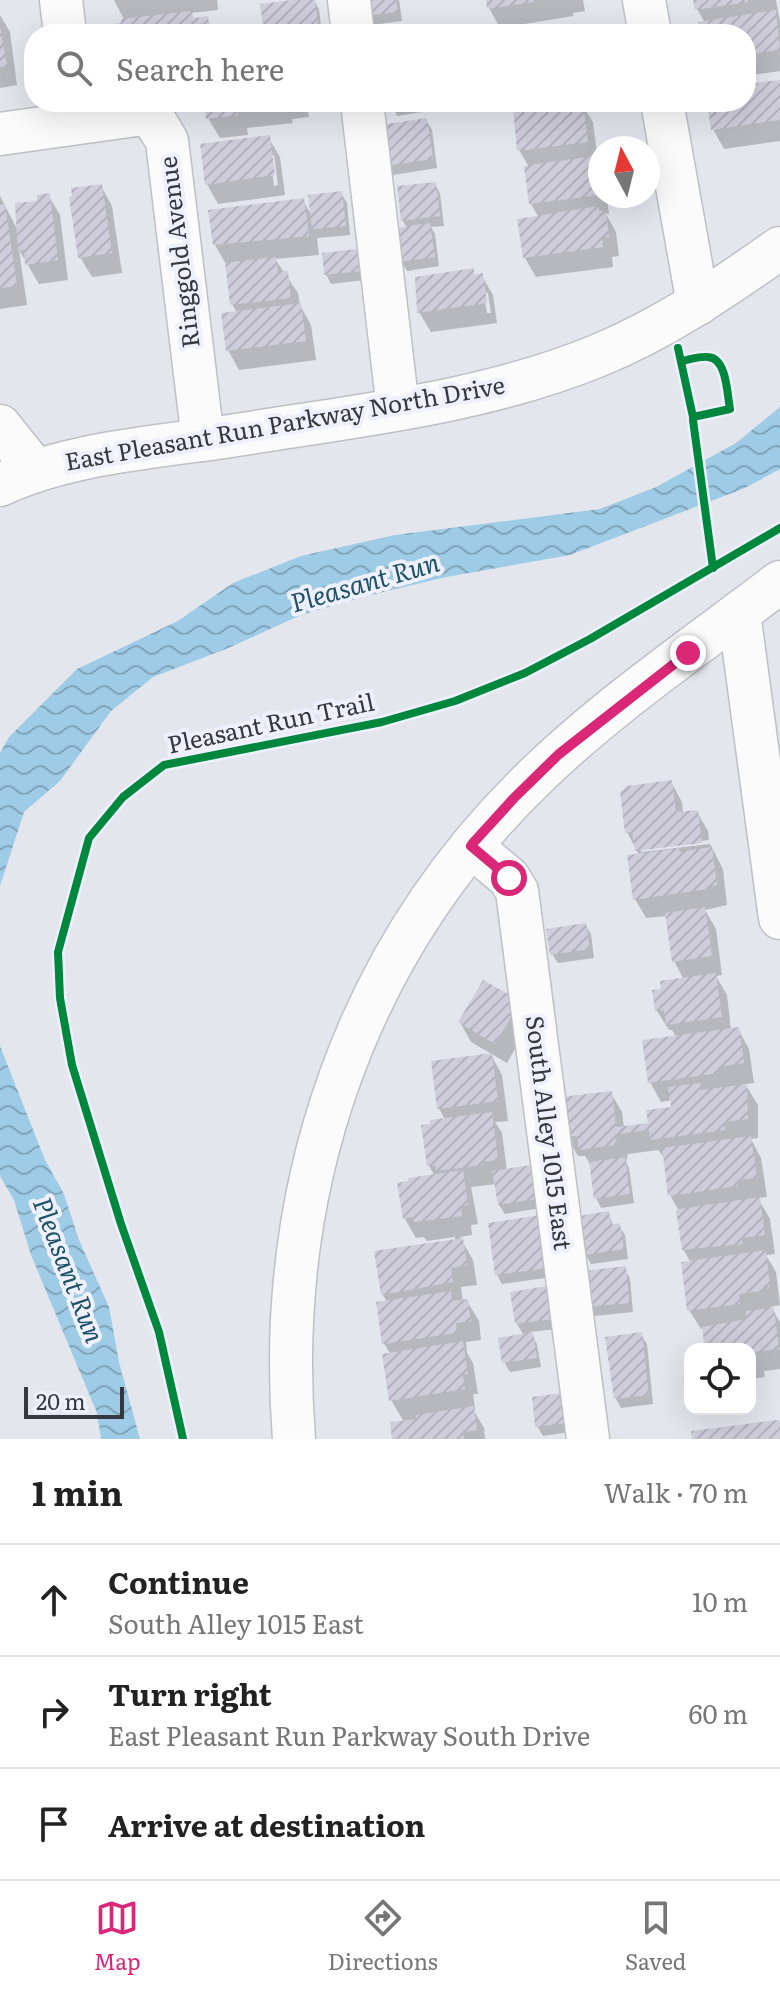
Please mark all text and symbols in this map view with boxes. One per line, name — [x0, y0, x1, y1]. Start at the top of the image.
search box — [24, 24, 756, 112]
icon: search — [52, 46, 96, 90]
text: Search here — [116, 46, 284, 90]
north arrow — [588, 136, 660, 208]
street label: Ringgold Avenue — [148, 154, 207, 350]
street label: East Pleasant Run Parkway North Drive — [62, 366, 507, 478]
water label: Pleasant Run — [285, 541, 444, 620]
route end — [670, 635, 706, 671]
street label: Pleasant Run Trail — [164, 683, 377, 761]
route start — [491, 860, 527, 896]
street label: South Alley 1015 East — [519, 1013, 582, 1252]
water label: Pleasant Run — [25, 1191, 116, 1348]
map controls — [684, 1343, 756, 1415]
button: locate — [684, 1343, 756, 1415]
scale bar — [24, 1383, 124, 1419]
text: 20 m — [36, 1384, 86, 1417]
text: 1 min — [32, 1466, 123, 1516]
text: Walk · 70 m — [604, 1472, 748, 1511]
text: Continue — [108, 1559, 249, 1603]
icon: ahead — [32, 1578, 76, 1622]
text: 10 m — [692, 1581, 748, 1620]
text: South Alley 1015 East — [108, 1603, 364, 1642]
text: Turn right — [108, 1671, 272, 1715]
icon: right — [32, 1690, 76, 1734]
text: 60 m — [689, 1693, 748, 1732]
text: East Pleasant Run Parkway South Drive — [108, 1715, 590, 1754]
icon: arrive — [32, 1802, 76, 1846]
text: Arrive at destination — [108, 1802, 425, 1846]
tab: Map — [94, 1896, 141, 1977]
tab: Directions — [328, 1896, 438, 1977]
tab: Saved — [625, 1896, 686, 1977]

